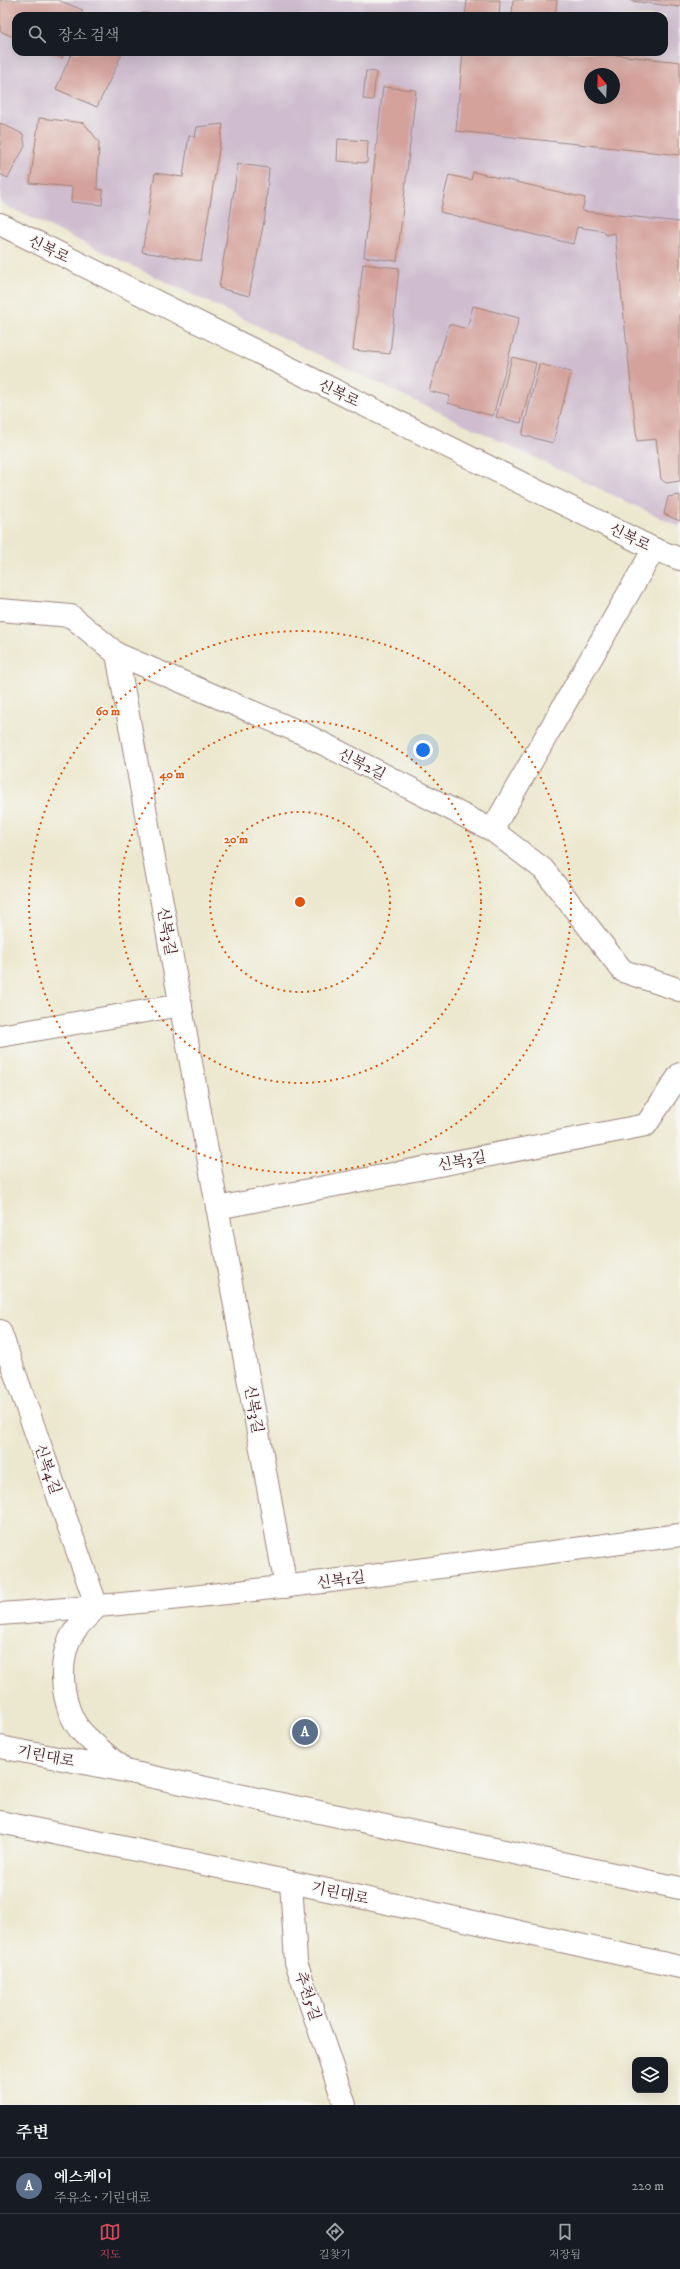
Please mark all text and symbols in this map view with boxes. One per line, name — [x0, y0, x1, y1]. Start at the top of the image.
search box — [12, 12, 668, 56]
icon: search — [26, 23, 48, 45]
text: 장소 검색 — [58, 26, 119, 45]
north arrow — [584, 68, 620, 104]
street label: 신복로 — [25, 231, 73, 268]
street label: 신복로 — [315, 375, 363, 412]
street label: 신복로 — [606, 519, 654, 556]
text: 60 m — [96, 704, 120, 719]
your location — [413, 740, 433, 760]
street label: 신복2길 — [335, 744, 389, 784]
text: 40 m — [159, 767, 184, 782]
text: 20 m — [224, 832, 248, 847]
centre of rings — [293, 895, 307, 909]
street label: 신복3길 — [153, 905, 180, 957]
street label: 신복3길 — [436, 1147, 488, 1175]
street label: 신복3길 — [240, 1383, 267, 1435]
street label: 신복4길 — [30, 1441, 65, 1497]
street label: 신복1길 — [315, 1568, 367, 1593]
pin: A — [292, 1717, 318, 1747]
street label: 기린대로 — [16, 1742, 77, 1771]
street label: 기린대로 — [310, 1878, 371, 1909]
street label: 추천5길 — [290, 1969, 325, 2023]
map controls — [632, 2057, 668, 2093]
button: layers — [632, 2057, 668, 2093]
text: 주변 — [16, 2122, 49, 2144]
text: 에스케이 — [54, 2168, 112, 2187]
text: A — [25, 2178, 33, 2194]
text: 220 m — [632, 2178, 664, 2194]
text: 주유소 · 기린대로 — [54, 2190, 151, 2206]
tab: 지도 — [99, 2221, 121, 2262]
tab: 길찾기 — [319, 2221, 351, 2262]
tab: 저장됨 — [549, 2221, 581, 2262]

